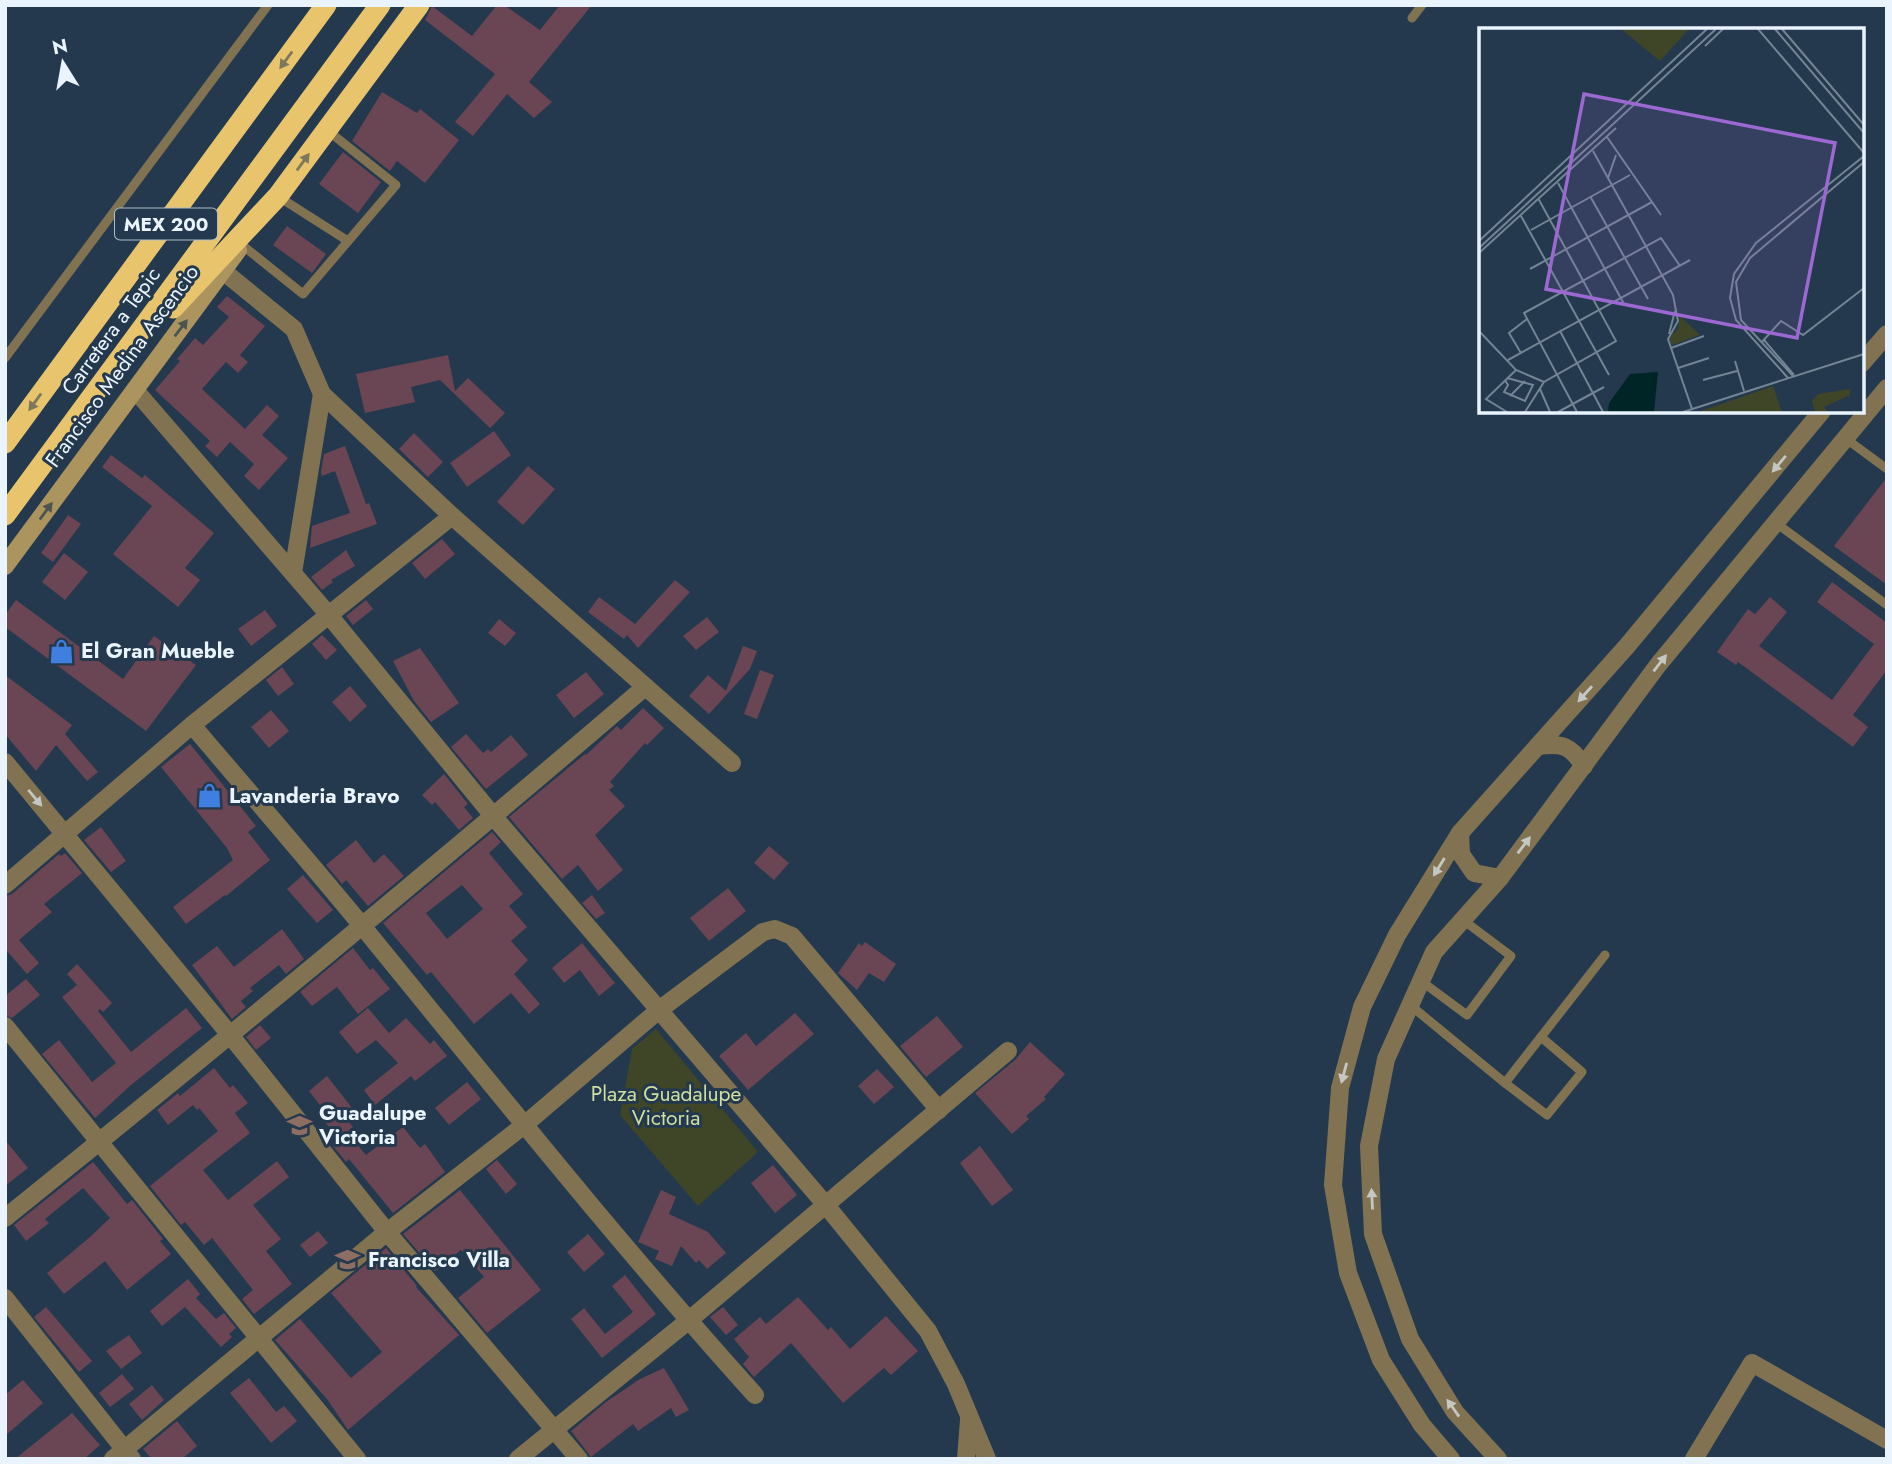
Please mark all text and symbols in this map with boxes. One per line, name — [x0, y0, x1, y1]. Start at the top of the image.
north arrow — [28, 28, 98, 98]
inset map — [1479, 28, 1864, 413]
text: N — [50, 32, 70, 61]
one-way arrow — [279, 51, 293, 69]
one-way arrow — [296, 153, 310, 171]
road number: MEX 200 — [115, 208, 217, 240]
street label: Francisco Medina Ascencio — [38, 258, 206, 474]
street label: Carretera a Tepic — [54, 261, 168, 401]
one-way arrow — [173, 319, 187, 337]
one-way arrow — [29, 393, 43, 411]
one-way arrow — [1772, 455, 1787, 472]
one-way arrow — [38, 502, 52, 520]
place label: El Gran Mueble — [81, 636, 235, 666]
shop icon: El Gran Mueble — [47, 637, 75, 665]
one-way arrow — [1653, 654, 1667, 672]
one-way arrow — [1577, 685, 1593, 703]
place label: Lavanderia Bravo — [229, 781, 400, 811]
shop icon: Lavanderia Bravo — [195, 782, 223, 810]
one-way arrow — [28, 789, 43, 807]
one-way arrow — [1517, 836, 1531, 854]
one-way arrow — [1432, 858, 1445, 877]
one-way arrow — [1338, 1062, 1349, 1084]
park label: Plaza Guadalupe Victoria — [591, 1079, 741, 1133]
place label: Guadalupe Victoria — [318, 1098, 427, 1152]
school or university icon: Guadalupe Victoria — [285, 1111, 313, 1139]
one-way arrow — [1366, 1188, 1377, 1210]
place label: Francisco Villa — [368, 1245, 510, 1275]
school or university icon: Francisco Villa — [334, 1246, 362, 1274]
one-way arrow — [1446, 1399, 1460, 1417]

